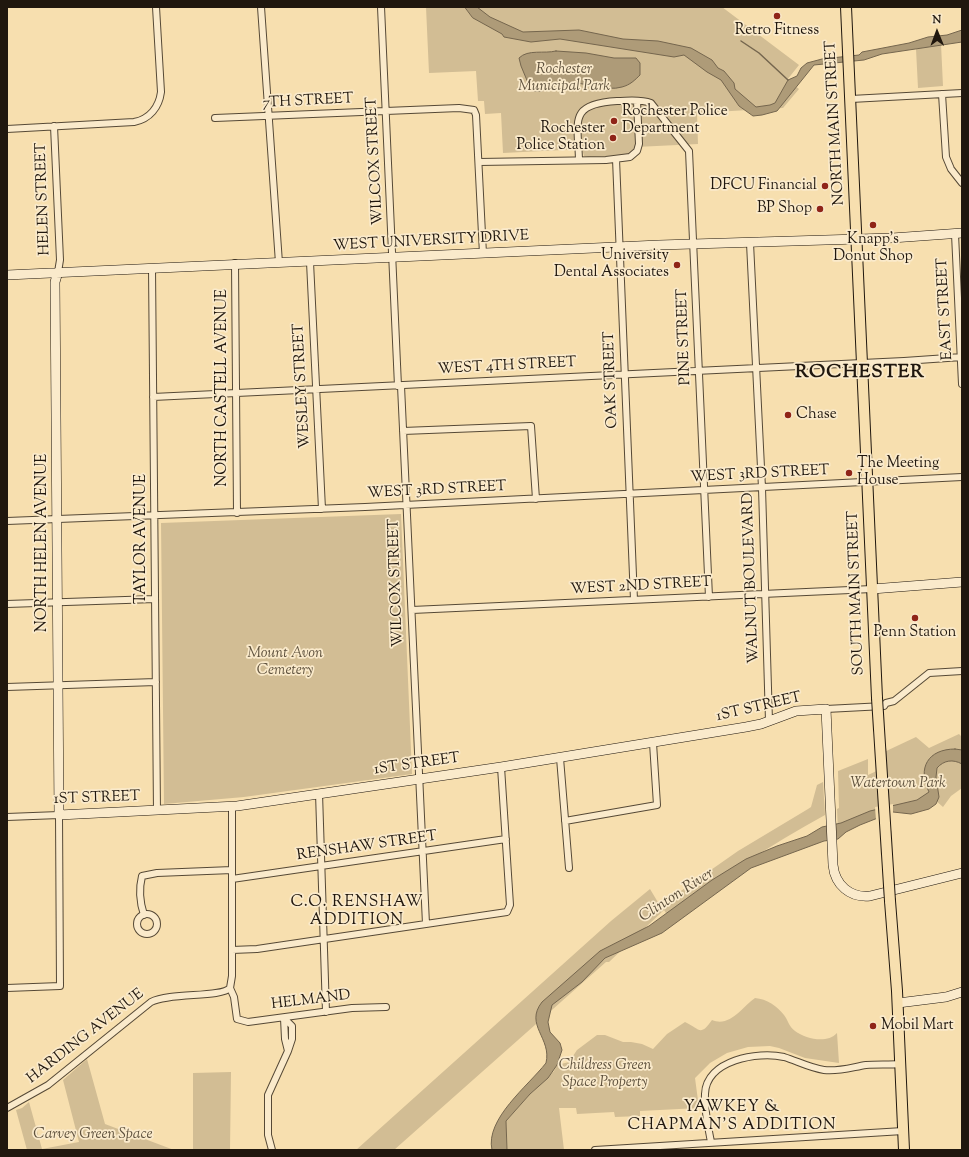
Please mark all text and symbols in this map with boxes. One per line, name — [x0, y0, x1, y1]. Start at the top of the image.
marker: Retro Fitness — [772, 11, 782, 21]
north arrow — [917, 12, 957, 52]
text: N — [932, 12, 941, 28]
place label: Retro Fitness — [735, 22, 819, 40]
street label: NORTH MAIN STREET — [823, 40, 849, 206]
park label: Rochester Municipal Park — [518, 61, 610, 96]
street label: 7TH STREET — [262, 91, 354, 113]
street label: WILCOX STREET — [364, 96, 388, 226]
place label: Rochester Police Department — [622, 103, 728, 138]
marker: Rochester Police Department — [609, 116, 619, 126]
place label: Rochester Police Station — [517, 120, 605, 155]
marker: Rochester Police Station — [608, 133, 618, 143]
street label: HELEN STREET — [33, 142, 55, 256]
place label: DFCU Financial — [710, 177, 817, 195]
marker: DFCU Financial — [820, 181, 830, 191]
place label: BP Shop — [757, 200, 812, 218]
marker: BP Shop — [815, 204, 825, 214]
marker: Knapp's Donut Shop — [868, 220, 878, 230]
street label: WEST UNIVERSITY DRIVE — [333, 228, 529, 256]
place label: Knapp's Donut Shop — [833, 231, 913, 266]
place label: University Dental Associates — [554, 247, 669, 282]
street label: EAST STREET — [934, 257, 958, 361]
marker: University Dental Associates — [672, 260, 682, 270]
street label: PINE STREET — [674, 288, 696, 386]
street label: NORTH CASTELL AVENUE — [214, 289, 232, 487]
street label: WESLEY STREET — [291, 323, 315, 449]
street label: OAK STREET — [601, 331, 623, 429]
street label: WEST 4TH STREET — [437, 354, 577, 380]
district label: ROCHESTER — [795, 363, 925, 385]
place label: Chase — [796, 406, 837, 424]
marker: Chase — [783, 410, 793, 420]
street label: NORTH HELEN AVENUE — [34, 454, 52, 632]
place label: The Meeting House — [857, 455, 939, 490]
street label: WEST 3RD STREET — [690, 462, 830, 488]
marker: The Meeting House — [844, 468, 854, 478]
street label: TAYLOR AVENUE — [133, 474, 151, 604]
street label: WEST 3RD STREET — [367, 478, 507, 504]
street label: WALNUT BOULEVARD — [740, 492, 764, 664]
street label: SOUTH MAIN STREET — [845, 510, 869, 676]
street label: WILCOX STREET — [386, 518, 408, 648]
street label: WEST 2ND STREET — [570, 574, 712, 600]
marker: Penn Station — [910, 613, 920, 623]
place label: Penn Station — [874, 624, 956, 642]
park label: Mount Avon Cemetery — [247, 645, 323, 680]
street label: 1ST STREET — [715, 689, 803, 727]
street label: 1ST STREET — [373, 750, 461, 780]
park label: Watertown Park — [850, 775, 946, 793]
street label: 1ST STREET — [53, 788, 141, 810]
street label: RENSHAW STREET — [296, 828, 438, 866]
water label: Clinton River — [636, 865, 718, 927]
district label: C.O. RENSHAW ADDITION — [290, 893, 424, 931]
street label: HARDING AVENUE — [24, 986, 148, 1088]
street label: HELMAND — [270, 987, 352, 1015]
place label: Mobil Mart — [881, 1017, 954, 1035]
marker: Mobil Mart — [868, 1021, 878, 1031]
park label: Childress Green Space Property — [559, 1057, 651, 1092]
district label: YAWKEY & CHAPMAN'S ADDITION — [627, 1098, 837, 1136]
park label: Carvey Green Space — [33, 1126, 153, 1144]

